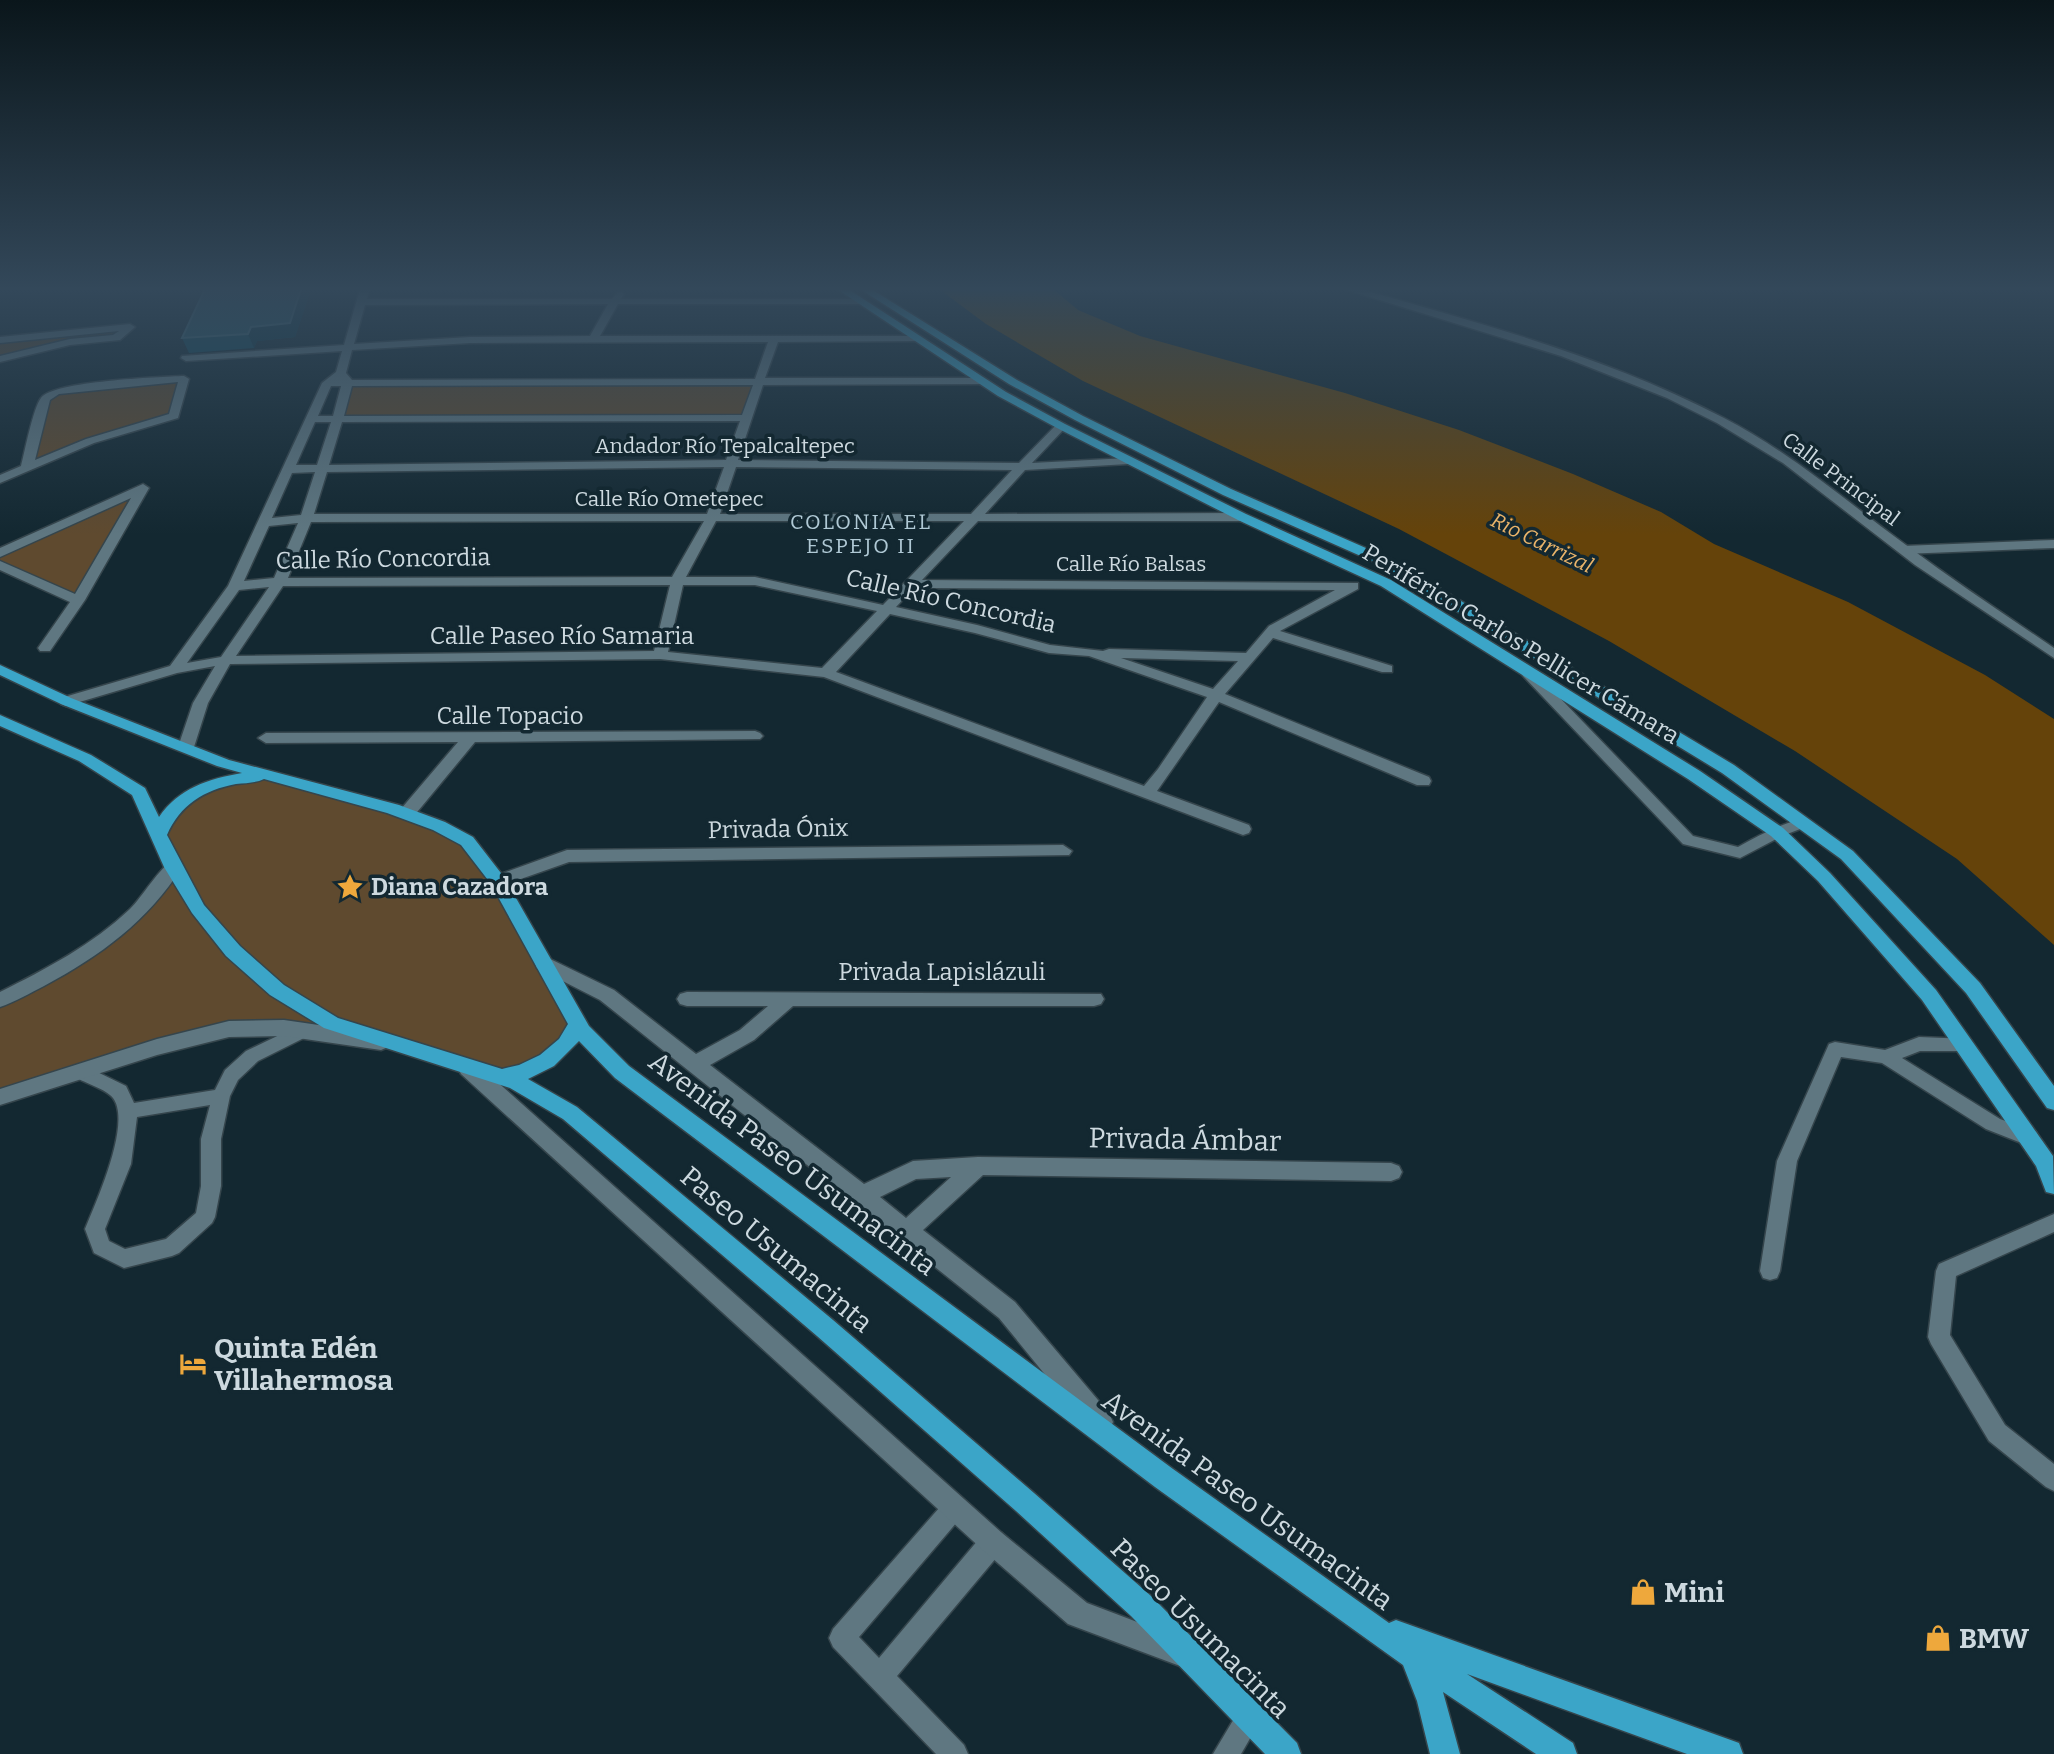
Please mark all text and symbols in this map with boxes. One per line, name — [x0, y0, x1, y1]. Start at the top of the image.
street label: Calle Principal — [1777, 426, 1905, 532]
street label: Andador Río Tepalcaltepec — [595, 433, 855, 459]
street label: Calle Río Ometepec — [575, 486, 764, 512]
water label: Rio Carrizal — [1487, 507, 1598, 579]
district label: COLONIA EL ESPEJO II — [790, 509, 932, 559]
street label: Periférico Carlos Pellicer Cámara — [1358, 538, 1684, 750]
street label: Calle Río Concordia — [275, 543, 491, 575]
street label: Calle Río Balsas — [1056, 551, 1206, 577]
street label: Calle Río Concordia — [843, 563, 1059, 639]
street label: Calle Paseo Río Samaria — [430, 622, 694, 650]
street label: Calle Topacio — [437, 702, 583, 730]
street label: Privada Ónix — [707, 814, 849, 844]
place icon: Diana Cazadora — [335, 872, 365, 902]
place label: Diana Cazadora — [371, 873, 549, 901]
street label: Privada Lapislázuli — [838, 958, 1046, 986]
street label: Avenida Paseo Usumacinta — [643, 1044, 943, 1282]
street label: Privada Ámbar — [1088, 1120, 1282, 1158]
street label: Paseo Usumacinta — [674, 1159, 880, 1339]
place label: Quinta Edén Villahermosa — [214, 1332, 393, 1397]
hotel icon: Quinta Edén Villahermosa — [178, 1349, 208, 1379]
street label: Avenida Paseo Usumacinta — [1096, 1384, 1400, 1617]
street label: Paseo Usumacinta — [1104, 1532, 1297, 1725]
place label: Mini — [1664, 1576, 1724, 1609]
shop icon: Mini — [1628, 1577, 1658, 1607]
place label: BMW — [1959, 1622, 2030, 1655]
shop icon: BMW — [1923, 1623, 1953, 1653]

